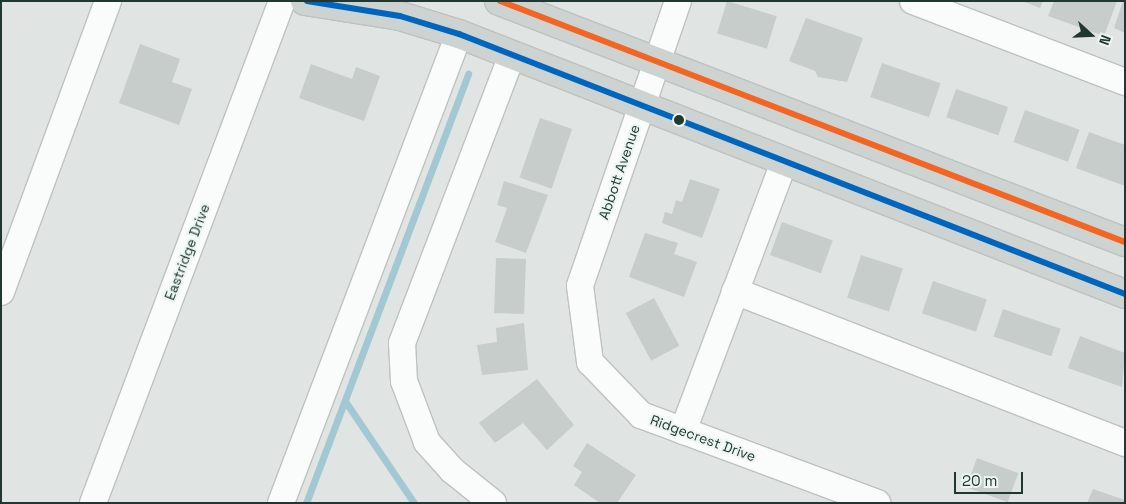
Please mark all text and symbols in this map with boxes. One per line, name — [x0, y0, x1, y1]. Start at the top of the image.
north arrow — [1066, 10, 1116, 60]
text: N — [1095, 33, 1115, 48]
unlabelled marker — [674, 115, 684, 125]
street label: Abbott Avenue — [595, 122, 643, 222]
street label: Eastridge Drive — [161, 202, 213, 302]
street label: Ridgecrest Drive — [648, 411, 758, 465]
scale bar — [956, 462, 1025, 494]
text: 20 m — [962, 471, 997, 490]

